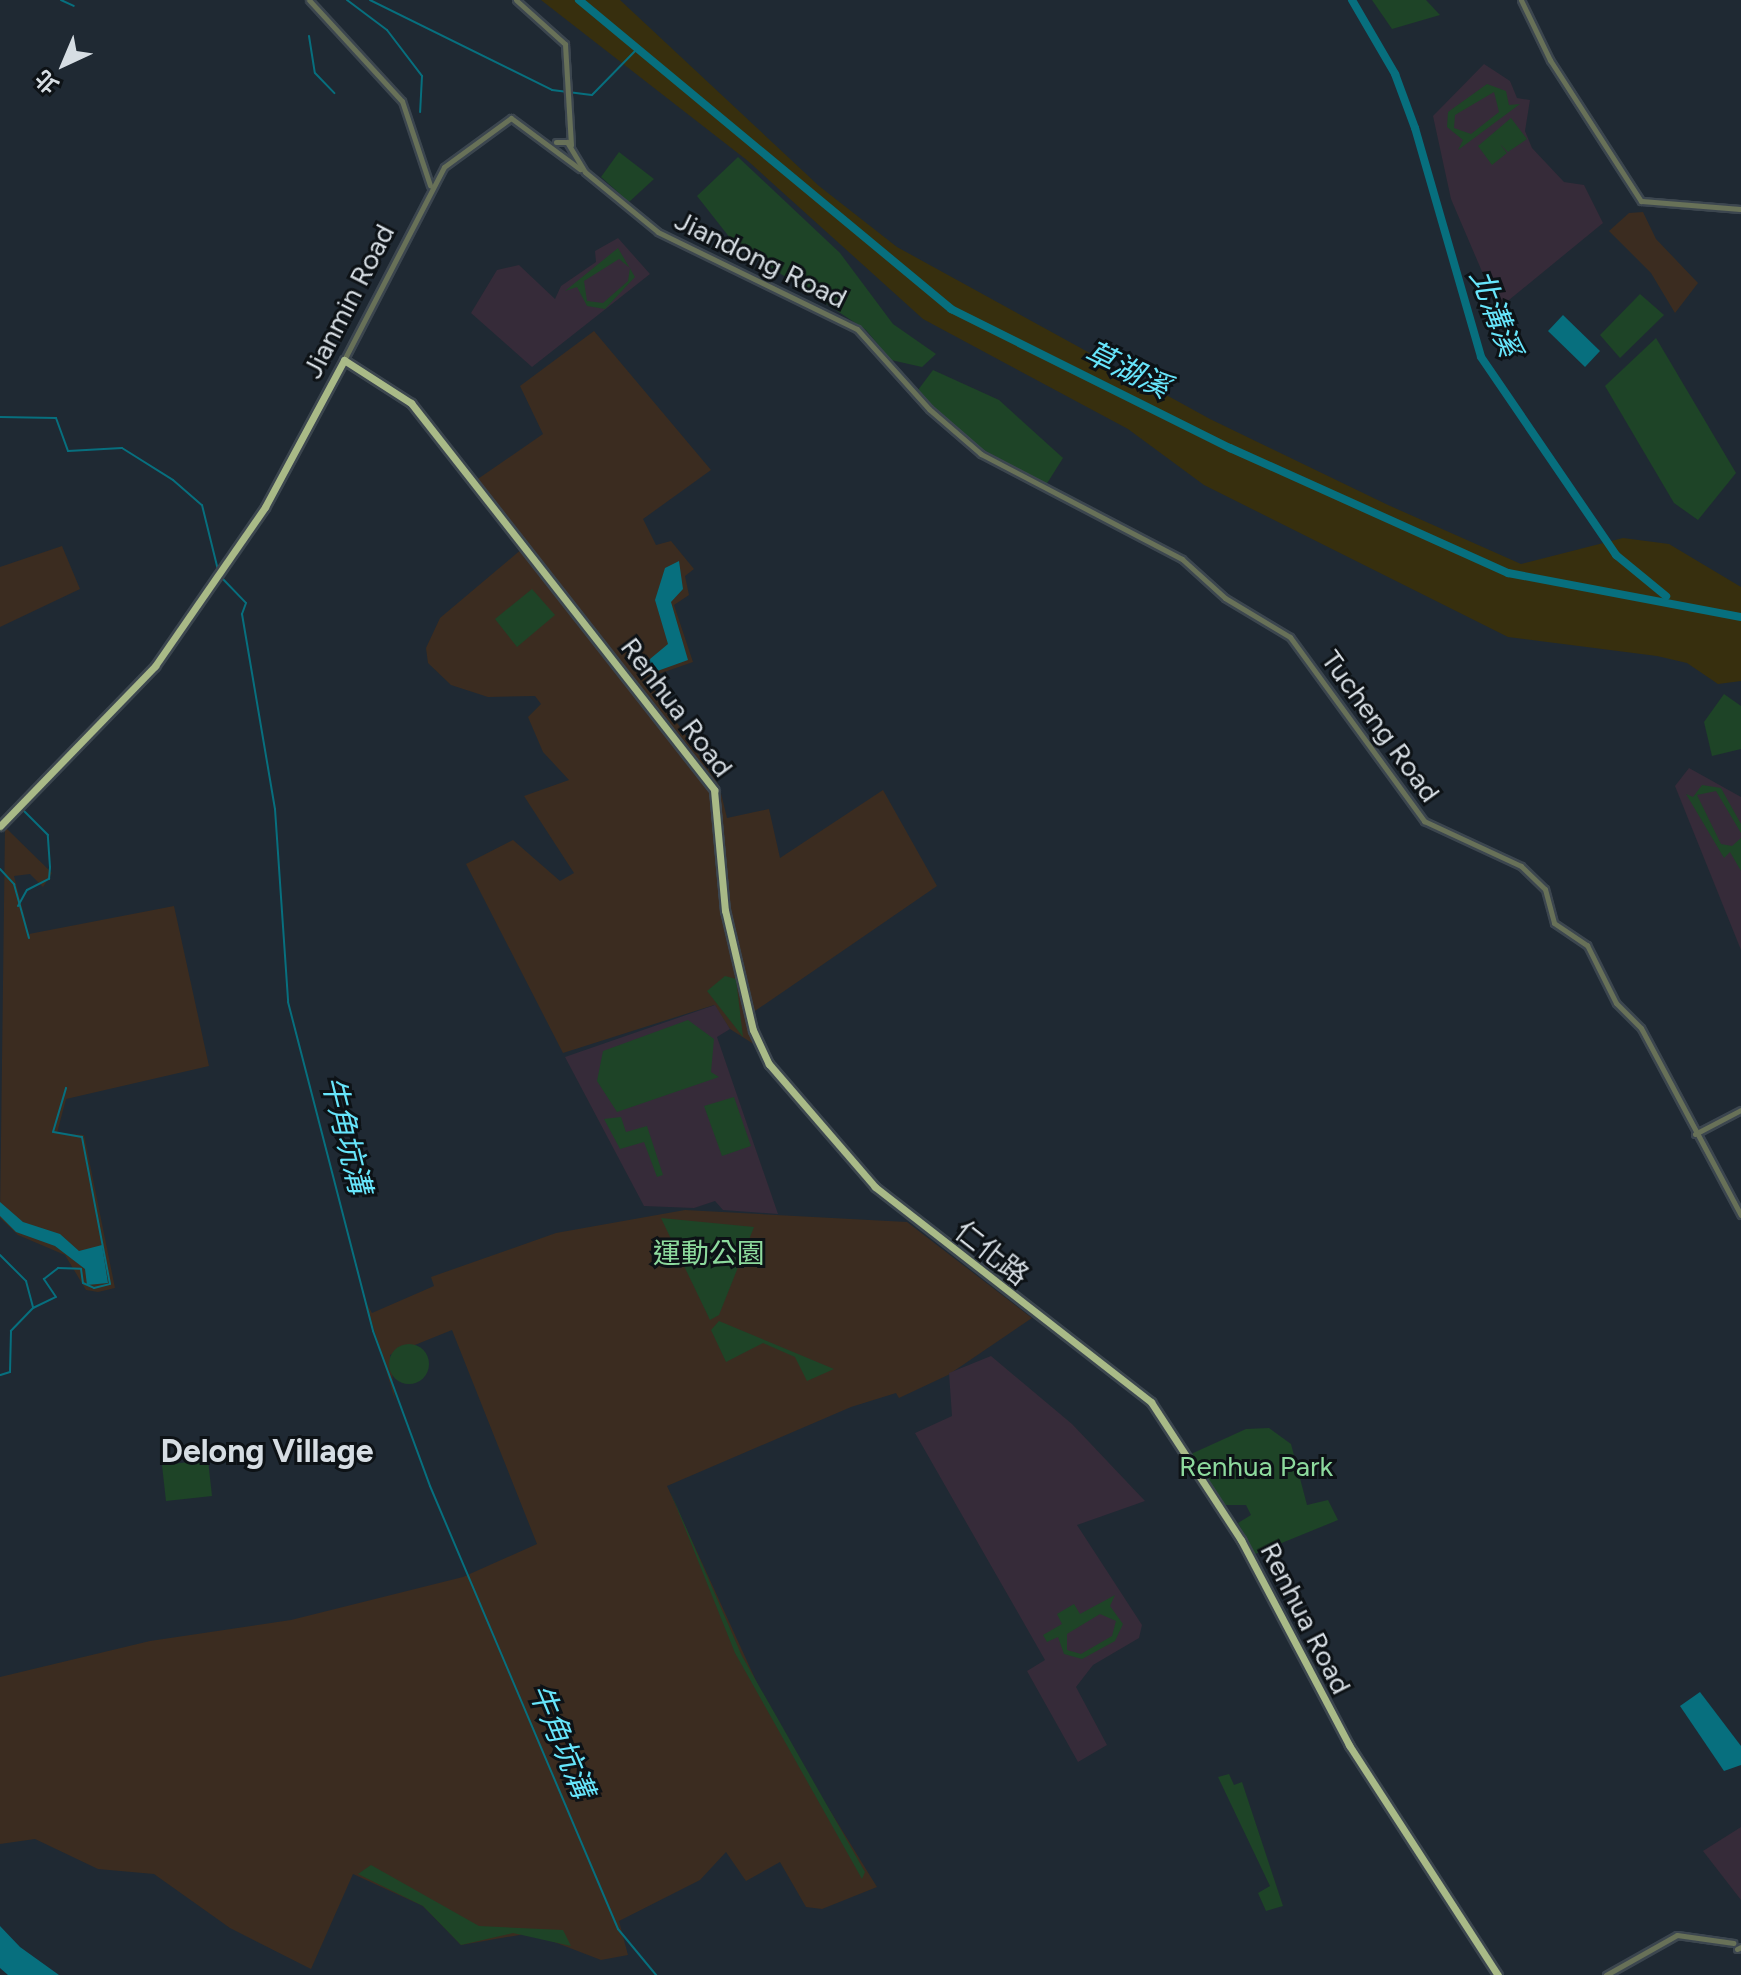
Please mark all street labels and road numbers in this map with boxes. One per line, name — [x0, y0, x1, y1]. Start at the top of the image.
street label: Jiandong Road — [670, 203, 852, 315]
street label: Jianmin Road — [295, 218, 401, 384]
street label: Renhua Road — [614, 631, 740, 783]
street label: Tucheng Road — [1315, 644, 1447, 808]
street label: 仁化路 — [949, 1214, 1035, 1292]
street label: Renhua Road — [1253, 1537, 1359, 1699]

